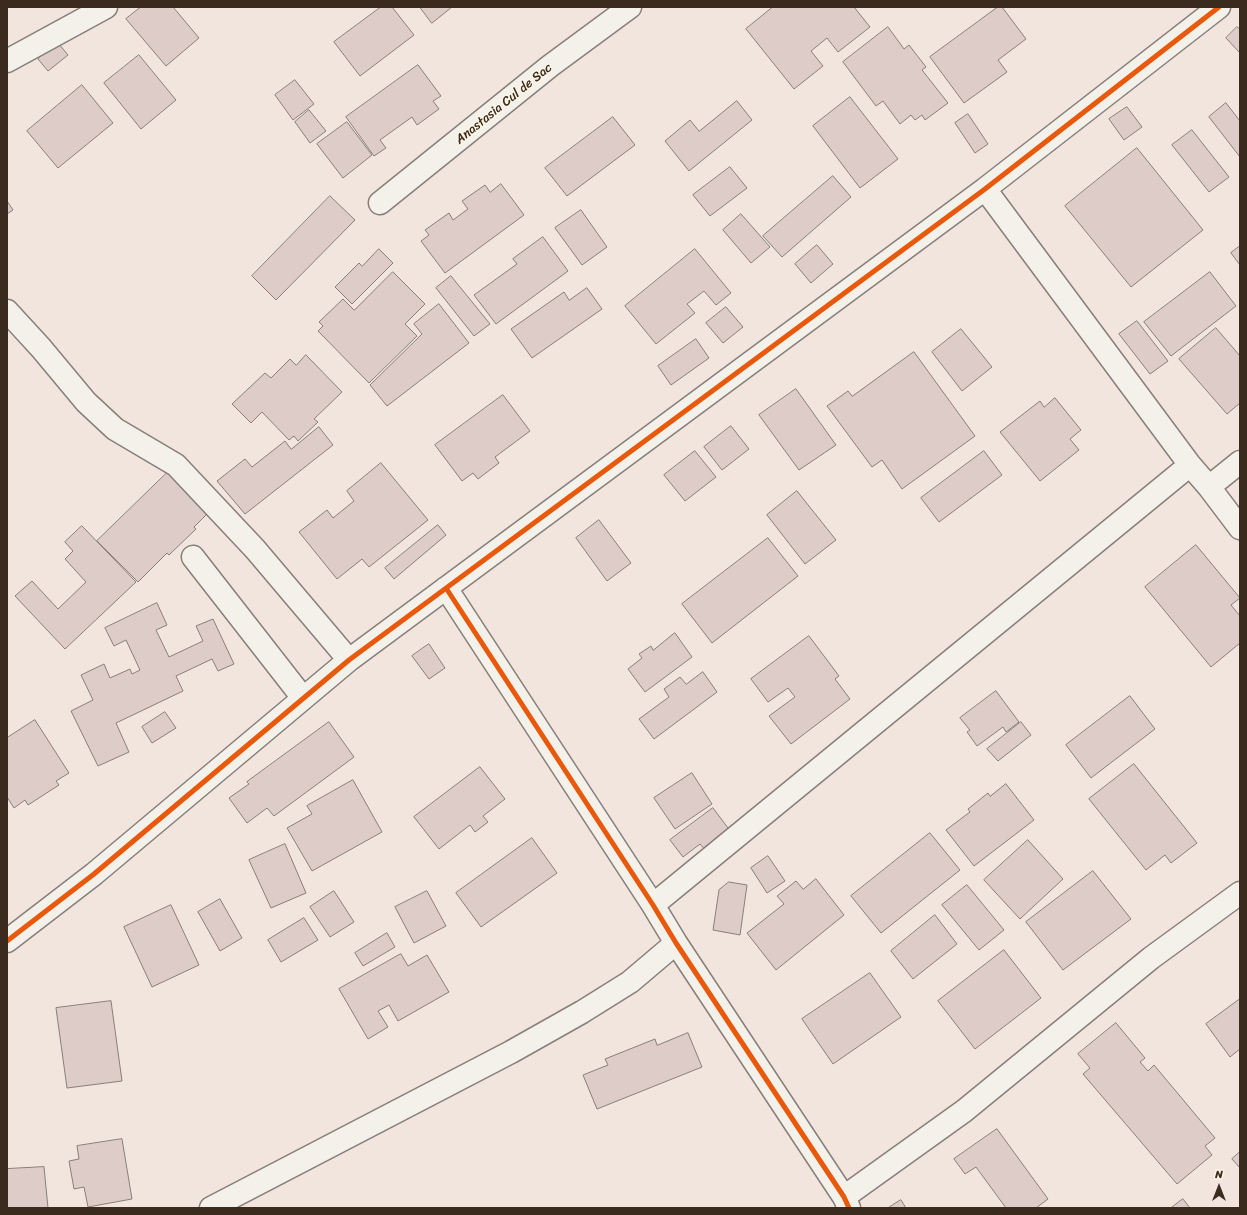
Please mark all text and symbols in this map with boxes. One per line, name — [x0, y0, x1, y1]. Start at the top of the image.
street label: Anastasia Cul de Sac — [453, 60, 555, 148]
text: N — [1215, 1165, 1223, 1184]
north arrow — [1199, 1167, 1239, 1207]

